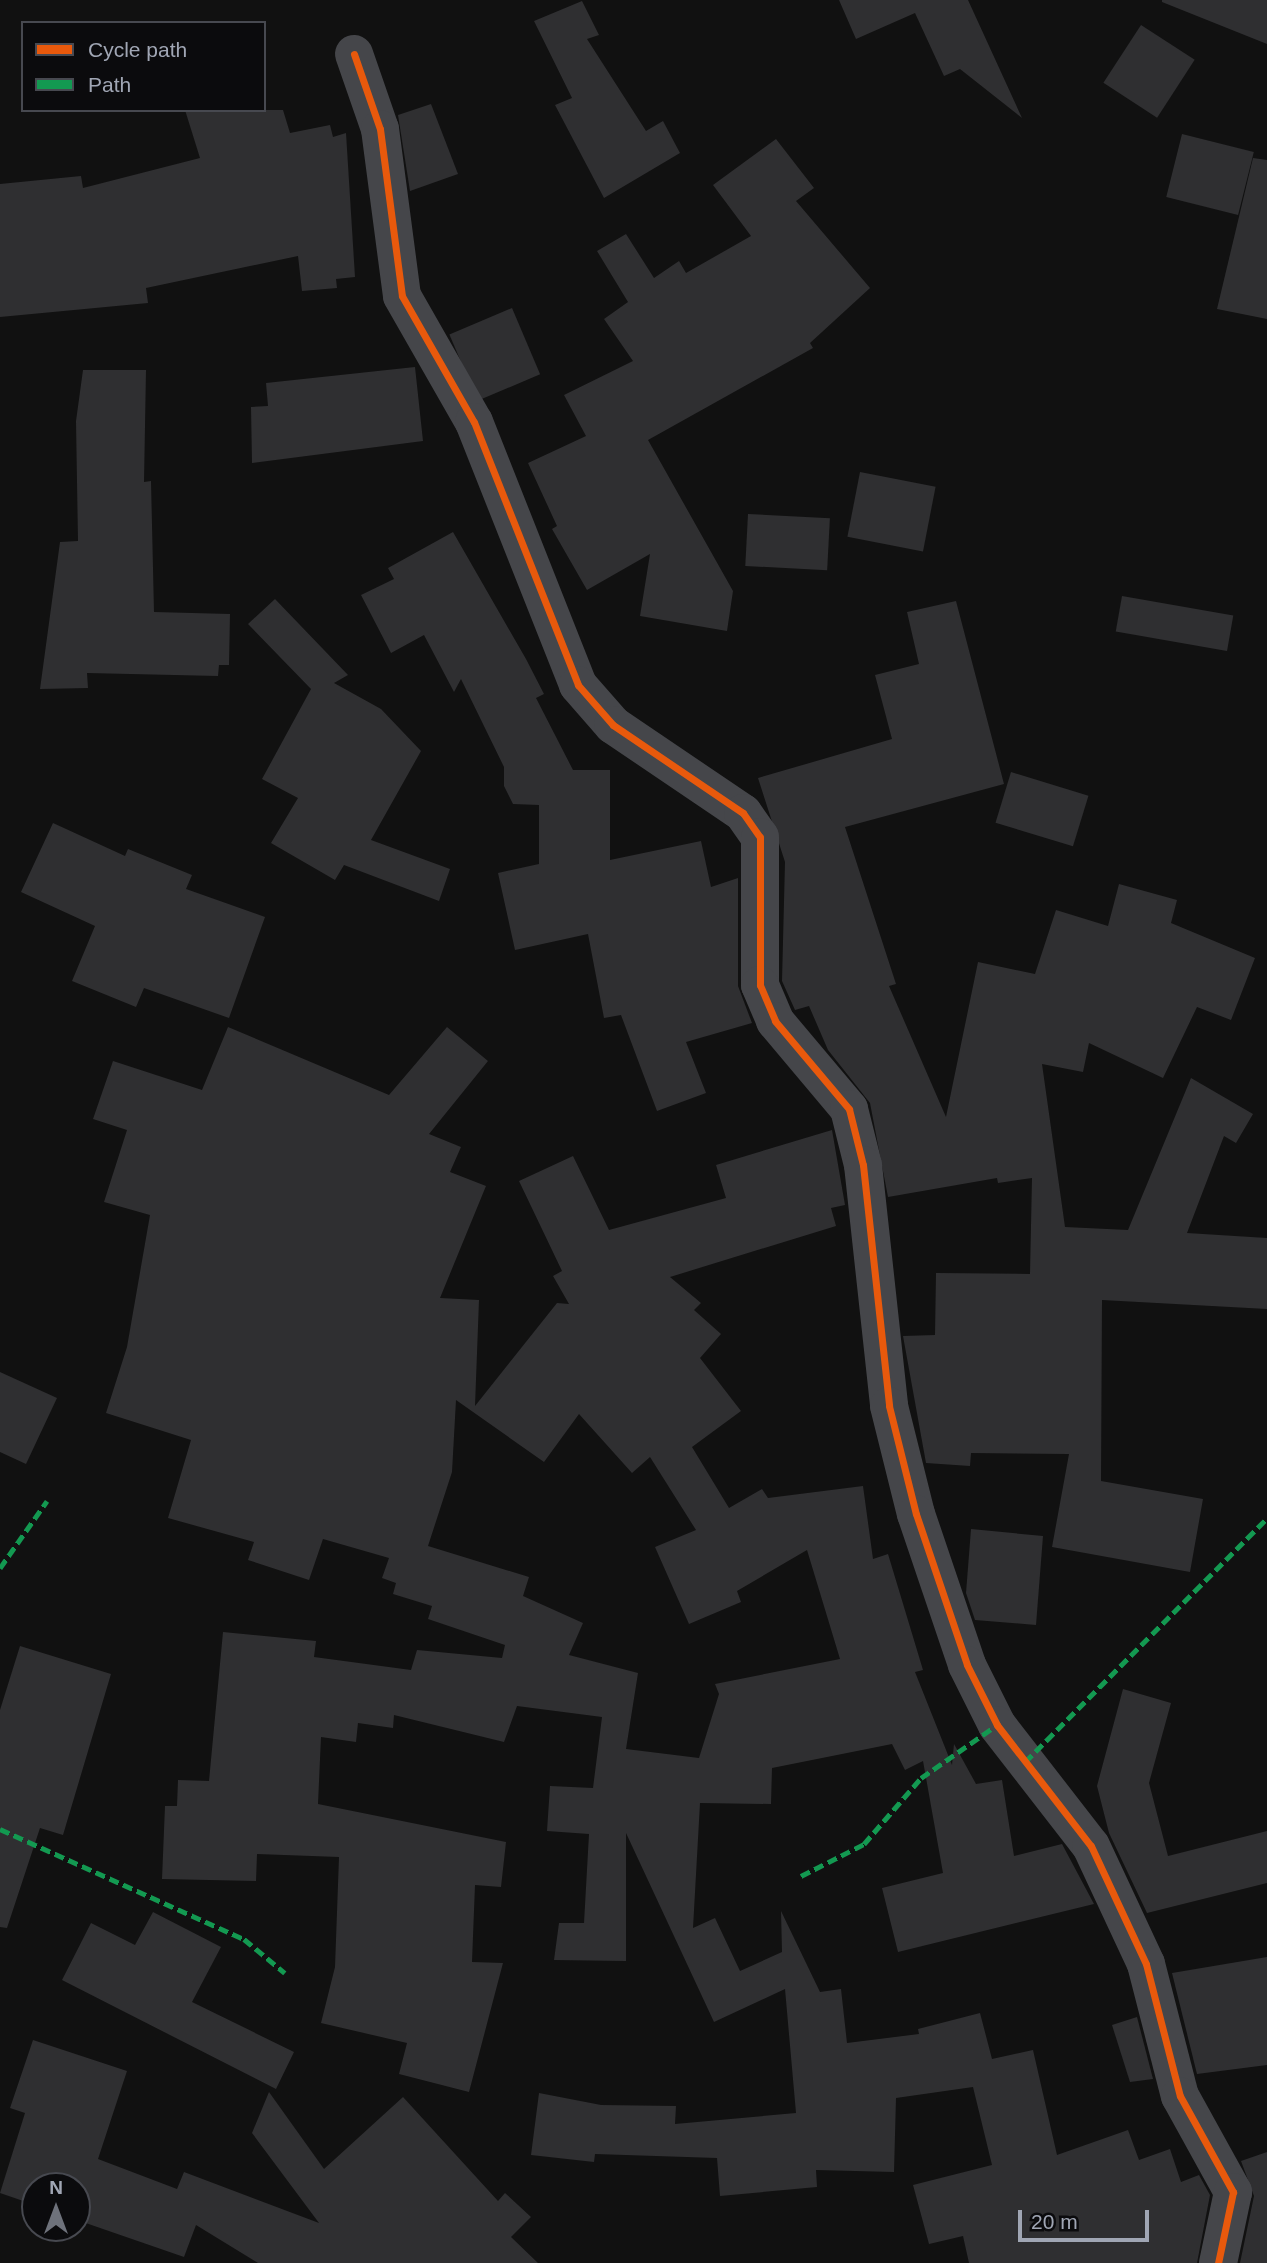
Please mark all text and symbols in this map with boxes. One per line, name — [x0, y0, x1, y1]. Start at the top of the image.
legend — [21, 21, 266, 112]
text: Cycle path — [88, 38, 187, 61]
text: Path — [88, 73, 131, 96]
north arrow — [21, 2172, 91, 2242]
text: N — [49, 2177, 63, 2198]
scale bar — [1022, 2196, 1153, 2240]
text: 20 m — [1031, 2210, 1078, 2233]

